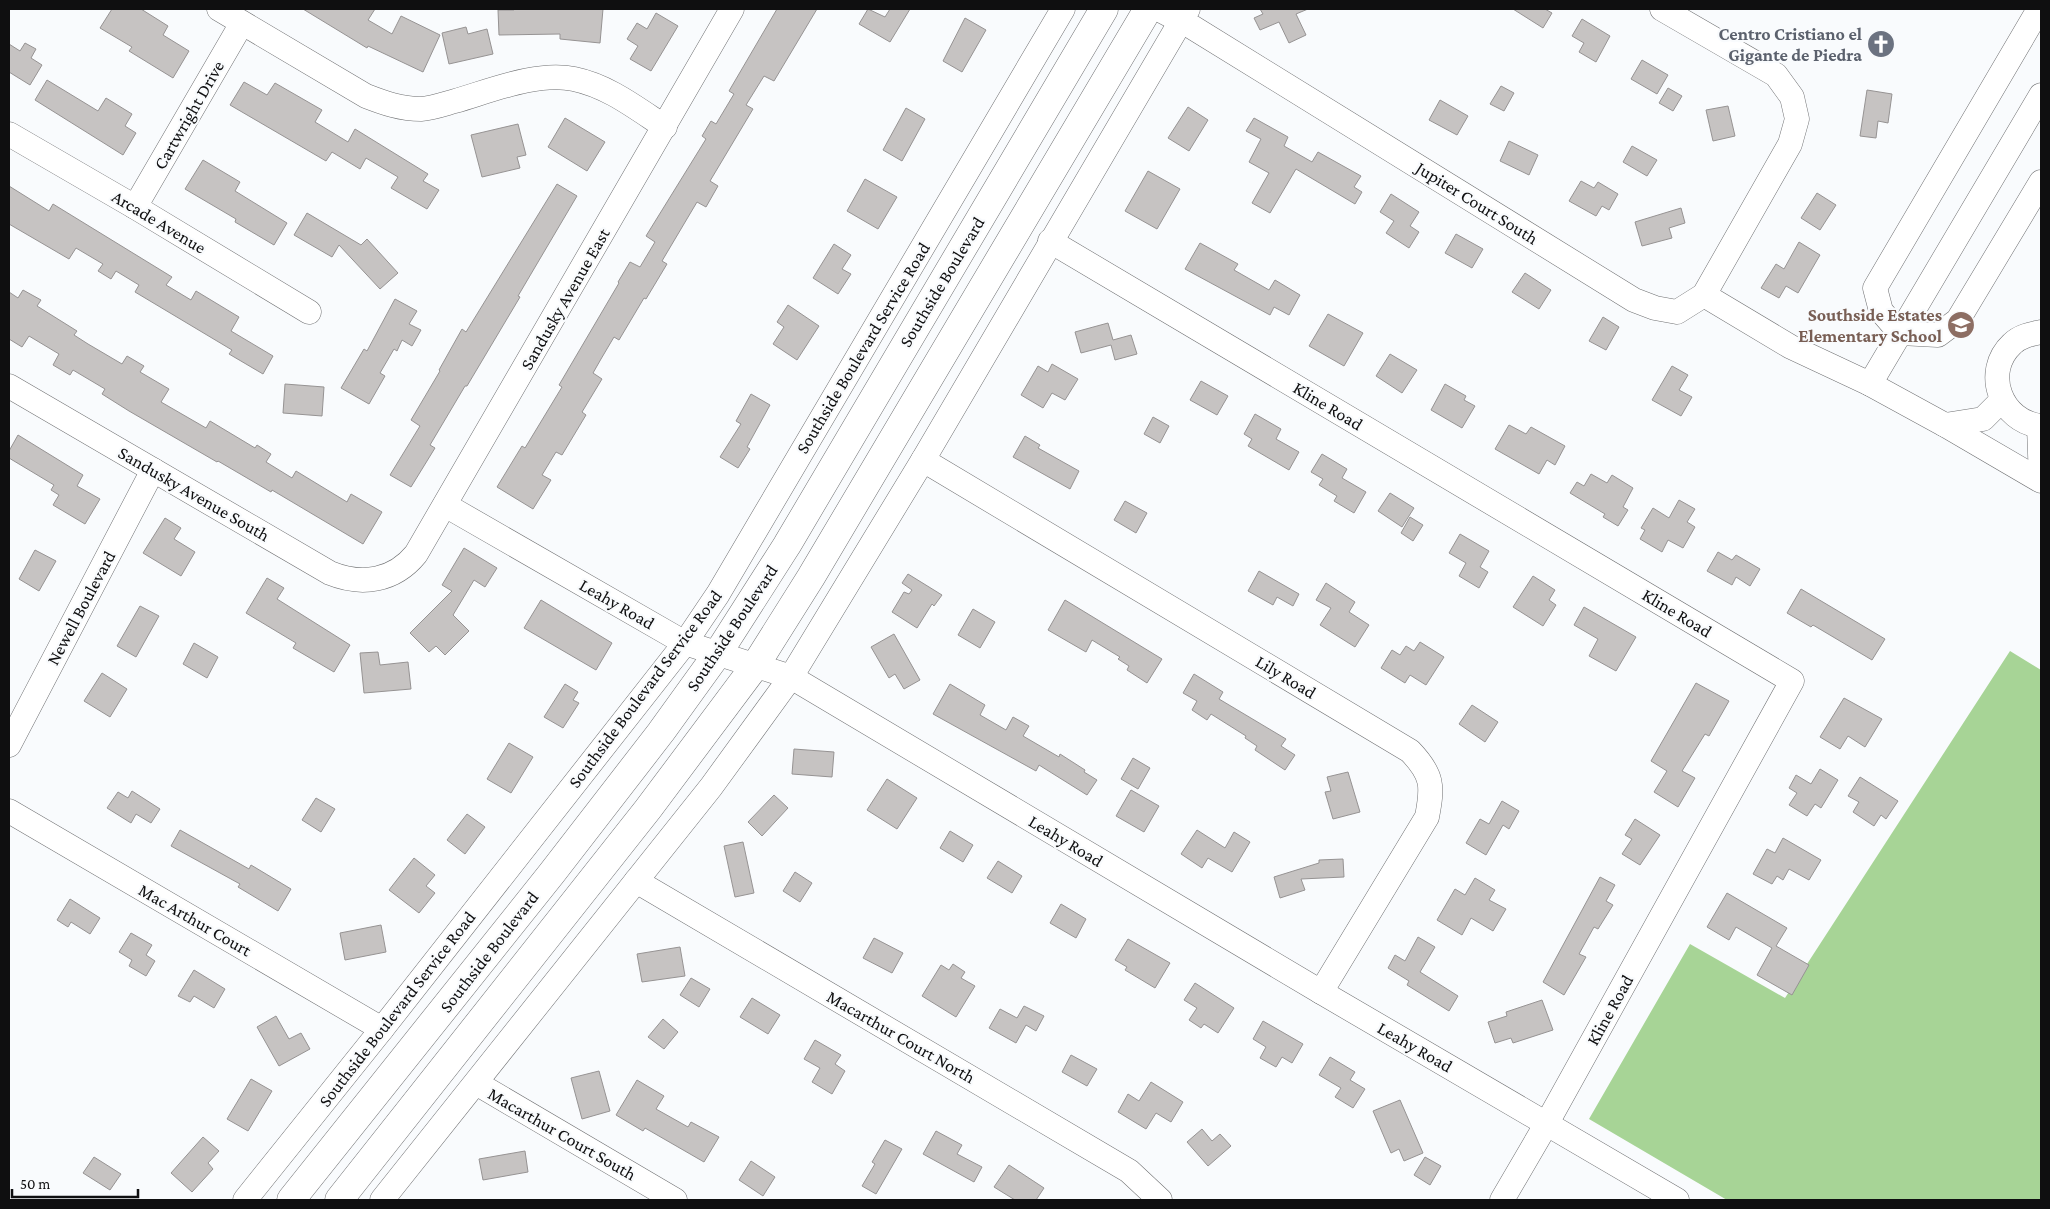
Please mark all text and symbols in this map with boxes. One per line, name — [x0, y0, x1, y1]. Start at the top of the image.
place label: Centro Cristiano el Gigante de Piedra — [1718, 24, 1862, 65]
church icon: Centro Cristiano el Gigante de Piedra — [1866, 29, 1896, 59]
street label: Cartwright Drive — [150, 57, 228, 173]
street label: Jupiter Court South — [1411, 156, 1542, 249]
street label: Arcade Avenue — [108, 186, 210, 258]
street label: Southside Boulevard — [895, 213, 989, 351]
street label: Sandusky Avenue East — [516, 224, 614, 373]
street label: Southside Boulevard Service Road — [792, 239, 934, 457]
place label: Southside Estates Elementary School — [1798, 305, 1942, 346]
school or university icon: Southside Estates Elementary School — [1946, 310, 1976, 340]
street label: Kline Road — [1290, 378, 1367, 435]
street label: Sandusky Avenue South — [115, 442, 274, 546]
street label: Newell Boulevard — [43, 547, 120, 668]
street label: Southside Boulevard — [682, 561, 782, 695]
street label: Leahy Road — [576, 575, 658, 634]
street label: Kline Road — [1639, 585, 1716, 642]
street label: Southside Boulevard Service Road — [564, 586, 726, 792]
street label: Lily Road — [1252, 651, 1320, 703]
street label: Leahy Road — [1025, 811, 1107, 871]
street label: Mac Arthur Court — [135, 880, 256, 961]
street label: Southside Boulevard — [436, 887, 543, 1016]
street label: Southside Boulevard Service Road — [315, 907, 480, 1111]
street label: Kline Road — [1583, 971, 1638, 1049]
street label: Macarthur Court North — [823, 986, 979, 1088]
street label: Leahy Road — [1374, 1018, 1456, 1077]
street label: Macarthur Court South — [484, 1083, 640, 1185]
scale bar — [12, 1166, 139, 1198]
text: 50 m — [20, 1176, 50, 1192]

